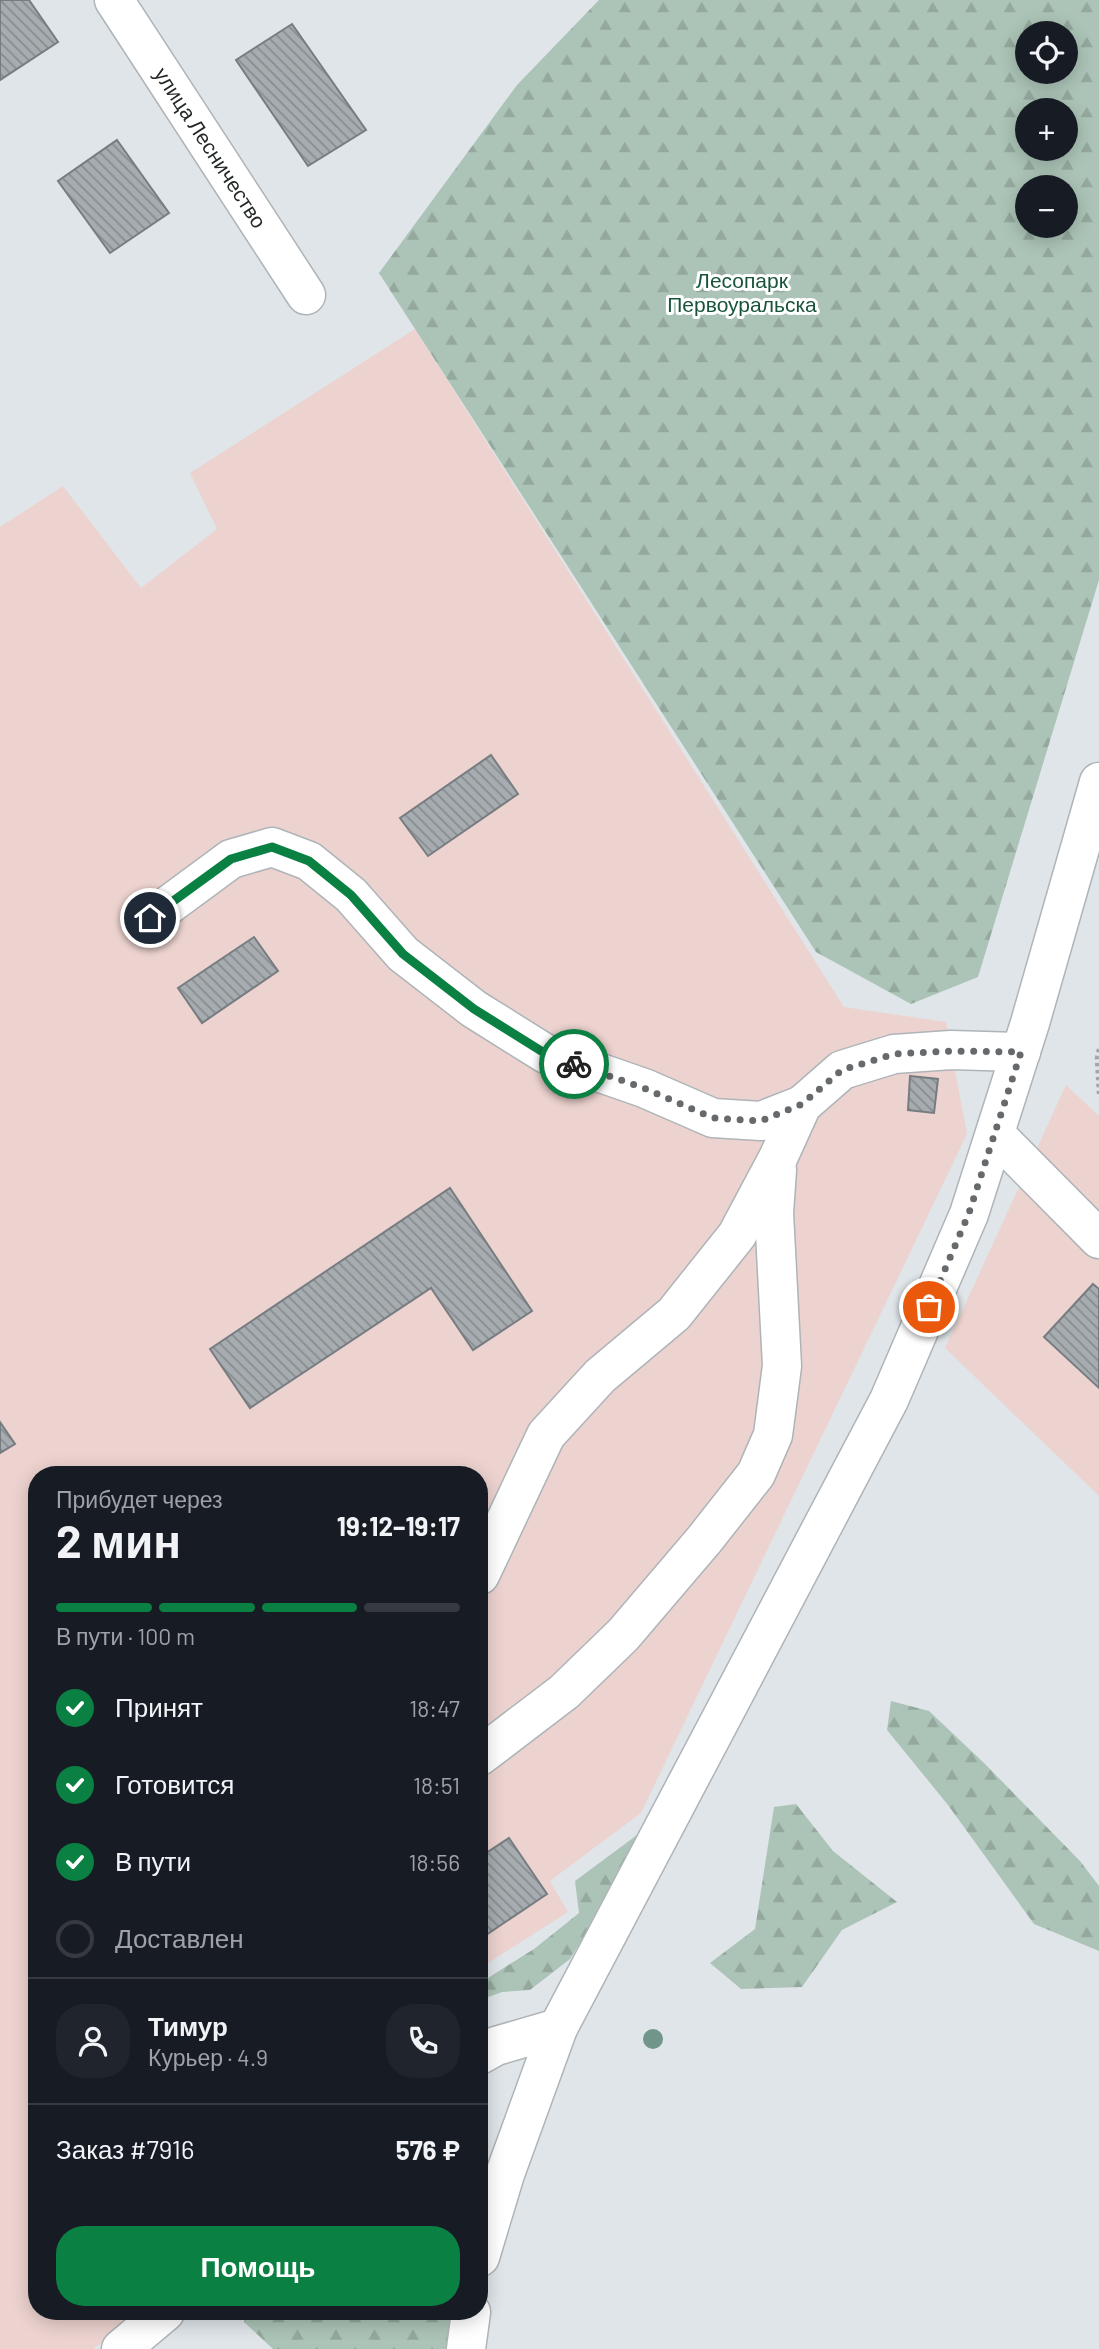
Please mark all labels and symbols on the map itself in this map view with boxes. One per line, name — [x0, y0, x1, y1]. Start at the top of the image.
street label: улица Лесничество — [150, 62, 273, 232]
park label: Лесопарк Первоуральска — [667, 267, 817, 316]
pin — [120, 888, 180, 948]
courier — [539, 1029, 609, 1099]
pin — [899, 1277, 959, 1337]

